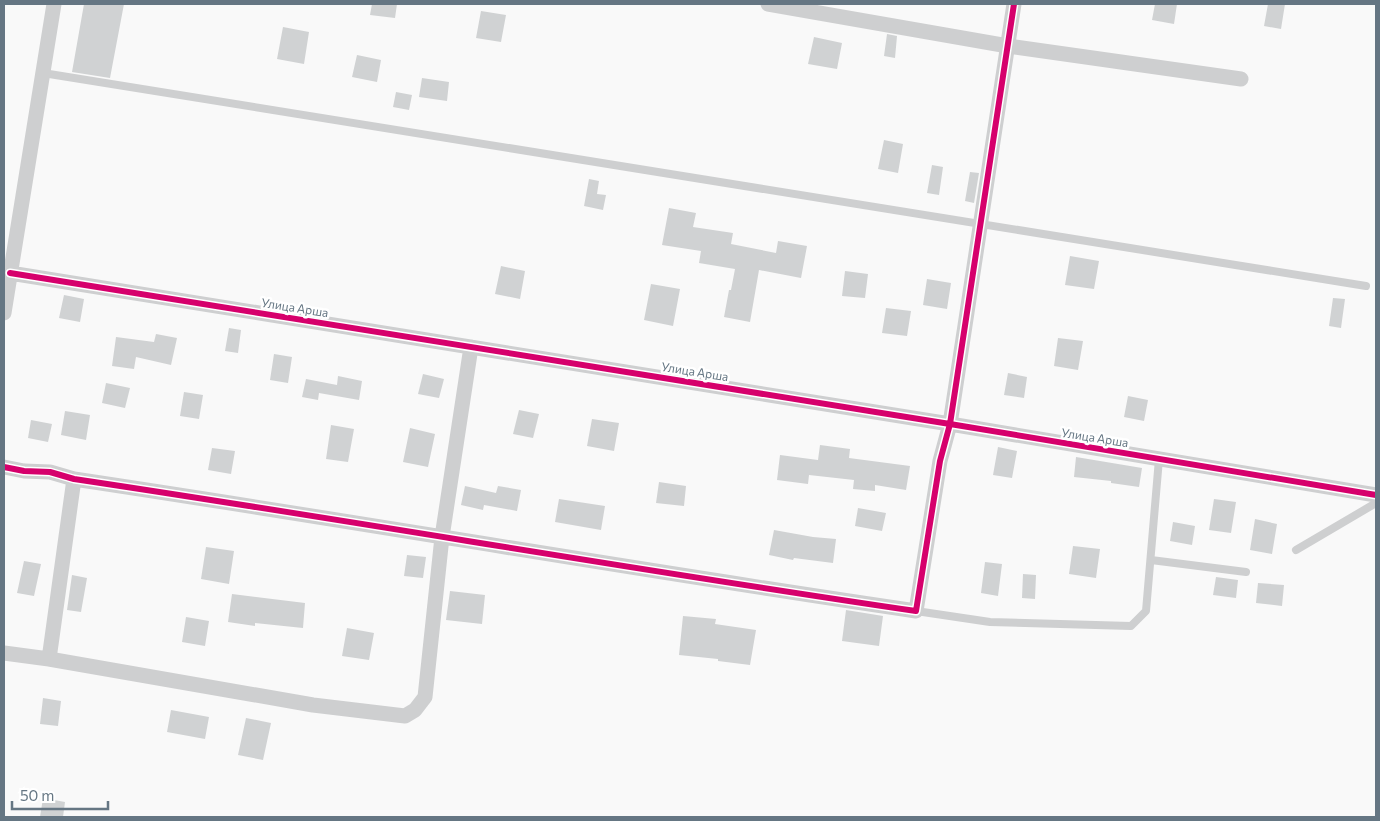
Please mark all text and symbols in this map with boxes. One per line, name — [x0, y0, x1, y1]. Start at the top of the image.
street label: Улица Арша — [260, 295, 330, 319]
street label: Улица Арша — [660, 359, 730, 383]
street label: Улица Арша — [1060, 425, 1130, 449]
scale bar — [12, 778, 109, 810]
text: 50 m — [20, 786, 54, 804]

